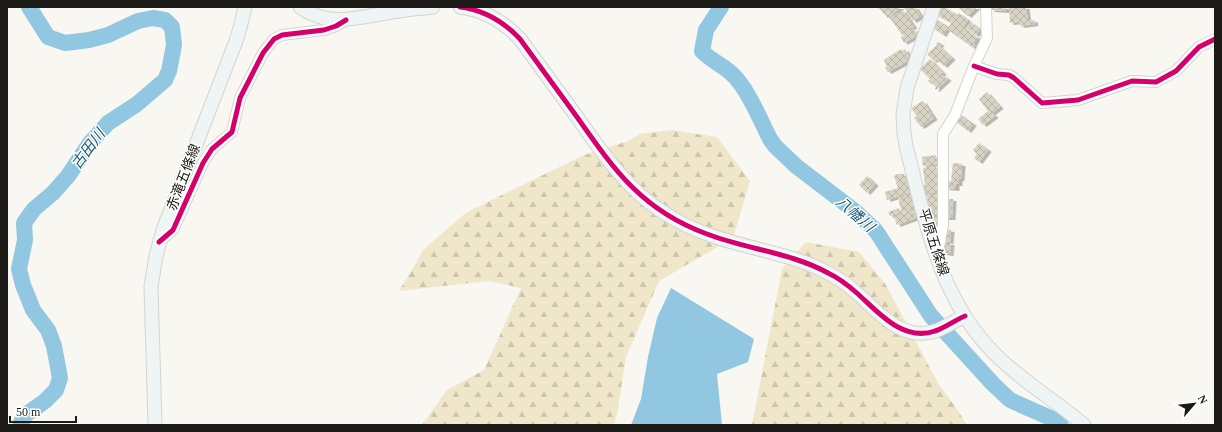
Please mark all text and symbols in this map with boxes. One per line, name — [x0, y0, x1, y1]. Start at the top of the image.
water label: 古田川 — [68, 125, 109, 172]
street label: 赤滝五條線 — [164, 142, 203, 213]
water label: 八幡川 — [833, 193, 879, 236]
street label: 平原五條線 — [916, 207, 951, 278]
north arrow — [1174, 384, 1214, 424]
text: N — [1196, 393, 1210, 406]
scale bar — [10, 398, 76, 424]
text: 50 m — [16, 405, 41, 419]

